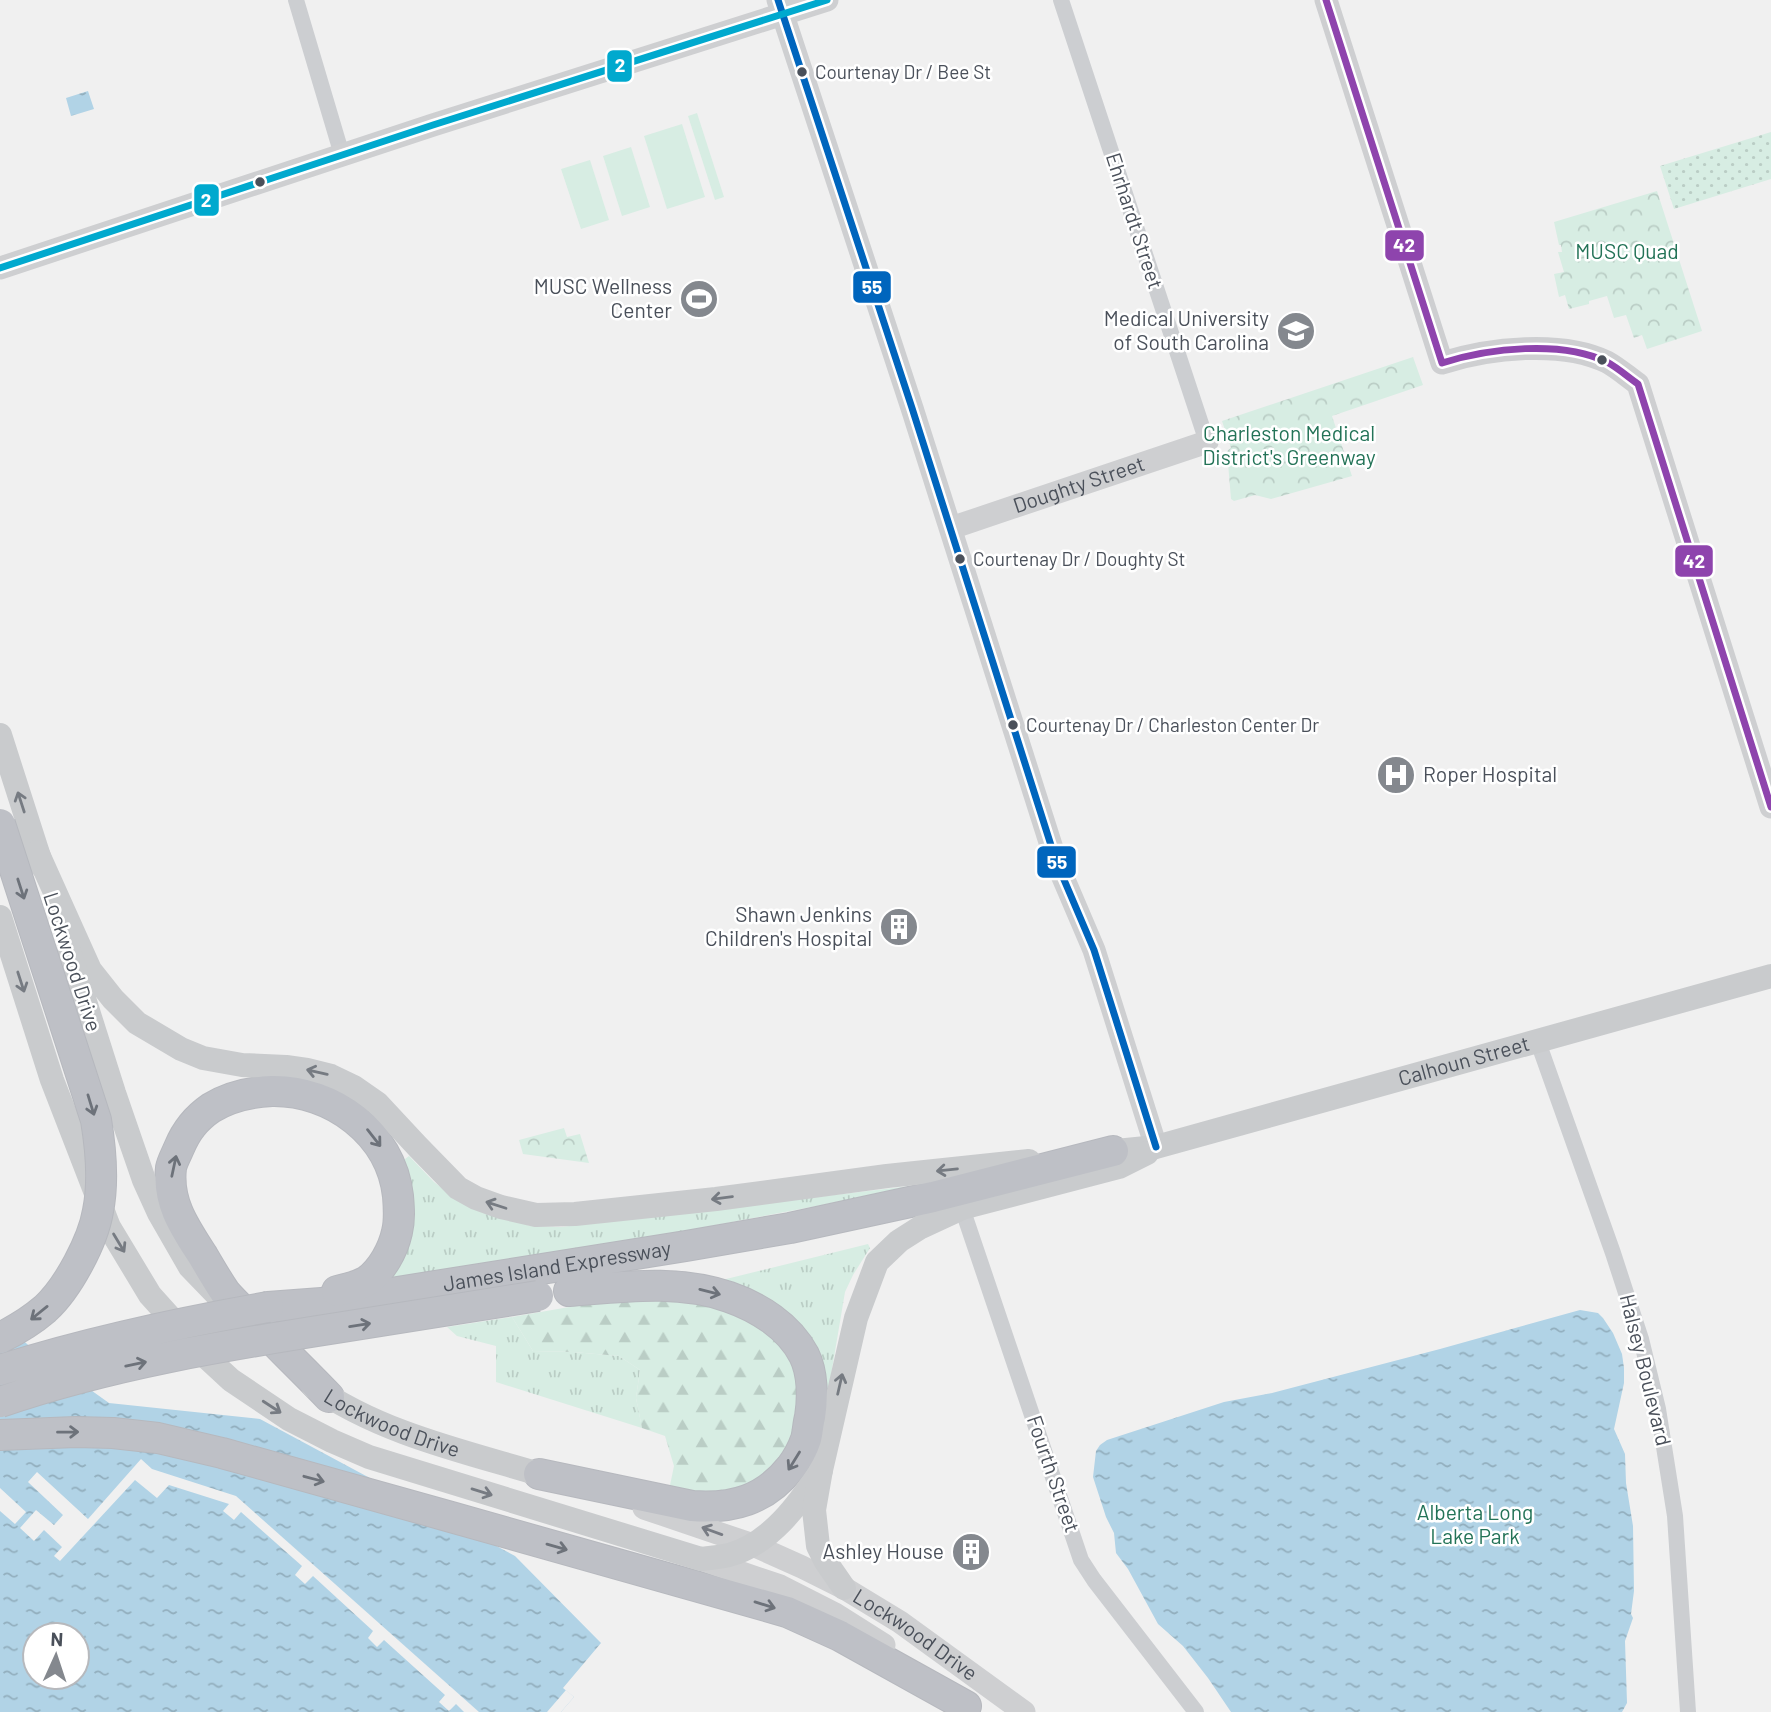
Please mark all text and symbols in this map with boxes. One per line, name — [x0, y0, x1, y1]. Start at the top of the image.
line badge: 2 — [606, 49, 633, 83]
text: 2 — [615, 53, 625, 76]
place label: Courtenay Dr / Bee St — [815, 60, 991, 83]
marker: Courtenay Dr / Bee St — [795, 65, 809, 79]
street label: Ehrhardt Street — [1102, 149, 1169, 292]
unlabelled marker — [253, 175, 267, 189]
line badge: 2 — [193, 183, 220, 217]
text: 2 — [201, 188, 211, 211]
line badge: 42 — [1384, 229, 1425, 262]
text: 42 — [1393, 233, 1415, 256]
park label: MUSC Quad — [1575, 238, 1679, 263]
line badge: 55 — [852, 270, 892, 304]
place label: MUSC Wellness Center — [534, 273, 672, 322]
text: 55 — [862, 275, 882, 298]
sports icon: MUSC Wellness Center — [678, 278, 720, 320]
place label: Medical University of South Carolina — [1104, 305, 1269, 354]
school or university icon: Medical University of South Carolina — [1275, 310, 1317, 352]
unlabelled marker — [1595, 353, 1609, 367]
park label: Charleston Medical District's Greenway — [1202, 420, 1376, 469]
street label: Doughty Street — [1009, 450, 1148, 517]
line badge: 42 — [1674, 544, 1714, 578]
place label: Courtenay Dr / Doughty St — [973, 547, 1185, 570]
text: 42 — [1683, 549, 1705, 572]
marker: Courtenay Dr / Doughty St — [953, 552, 967, 566]
place label: Courtenay Dr / Charleston Center Dr — [1026, 713, 1319, 736]
marker: Courtenay Dr / Charleston Center Dr — [1006, 718, 1020, 732]
hospital icon: Roper Hospital — [1375, 754, 1417, 796]
place label: Roper Hospital — [1423, 761, 1557, 786]
one-way arrow — [14, 791, 27, 813]
line badge: 55 — [1036, 845, 1077, 879]
text: 55 — [1047, 850, 1067, 873]
one-way arrow — [16, 877, 28, 899]
street label: Lockwood Drive — [39, 889, 108, 1034]
place label: Shawn Jenkins Children's Hospital — [705, 901, 872, 950]
building icon: Shawn Jenkins Children's Hospital — [878, 906, 920, 948]
one-way arrow — [16, 970, 28, 992]
street label: Calhoun Street — [1395, 1030, 1532, 1090]
one-way arrow — [306, 1065, 329, 1079]
one-way arrow — [86, 1094, 99, 1116]
one-way arrow — [366, 1129, 381, 1147]
one-way arrow — [167, 1155, 181, 1178]
one-way arrow — [937, 1164, 959, 1177]
one-way arrow — [711, 1192, 733, 1205]
one-way arrow — [486, 1198, 508, 1210]
one-way arrow — [112, 1232, 126, 1252]
street label: James Island Expressway — [441, 1235, 673, 1296]
one-way arrow — [699, 1286, 721, 1299]
street label: Halsey Boulevard — [1616, 1291, 1677, 1448]
one-way arrow — [30, 1305, 48, 1321]
one-way arrow — [348, 1318, 371, 1331]
one-way arrow — [124, 1357, 147, 1371]
one-way arrow — [834, 1373, 847, 1395]
street label: Lockwood Drive — [320, 1383, 463, 1461]
one-way arrow — [262, 1400, 281, 1415]
street label: Fourth Street — [1023, 1412, 1086, 1535]
one-way arrow — [56, 1425, 79, 1439]
one-way arrow — [786, 1451, 800, 1471]
one-way arrow — [303, 1473, 325, 1486]
one-way arrow — [471, 1486, 493, 1499]
park label: Alberta Long Lake Park — [1417, 1499, 1533, 1548]
one-way arrow — [702, 1523, 724, 1536]
building icon: Ashley House — [950, 1531, 992, 1573]
place label: Ashley House — [822, 1538, 944, 1563]
one-way arrow — [546, 1541, 568, 1554]
street label: Lockwood Drive — [849, 1583, 983, 1685]
one-way arrow — [754, 1600, 776, 1613]
north arrow — [21, 1621, 91, 1691]
text: N — [50, 1627, 64, 1650]

